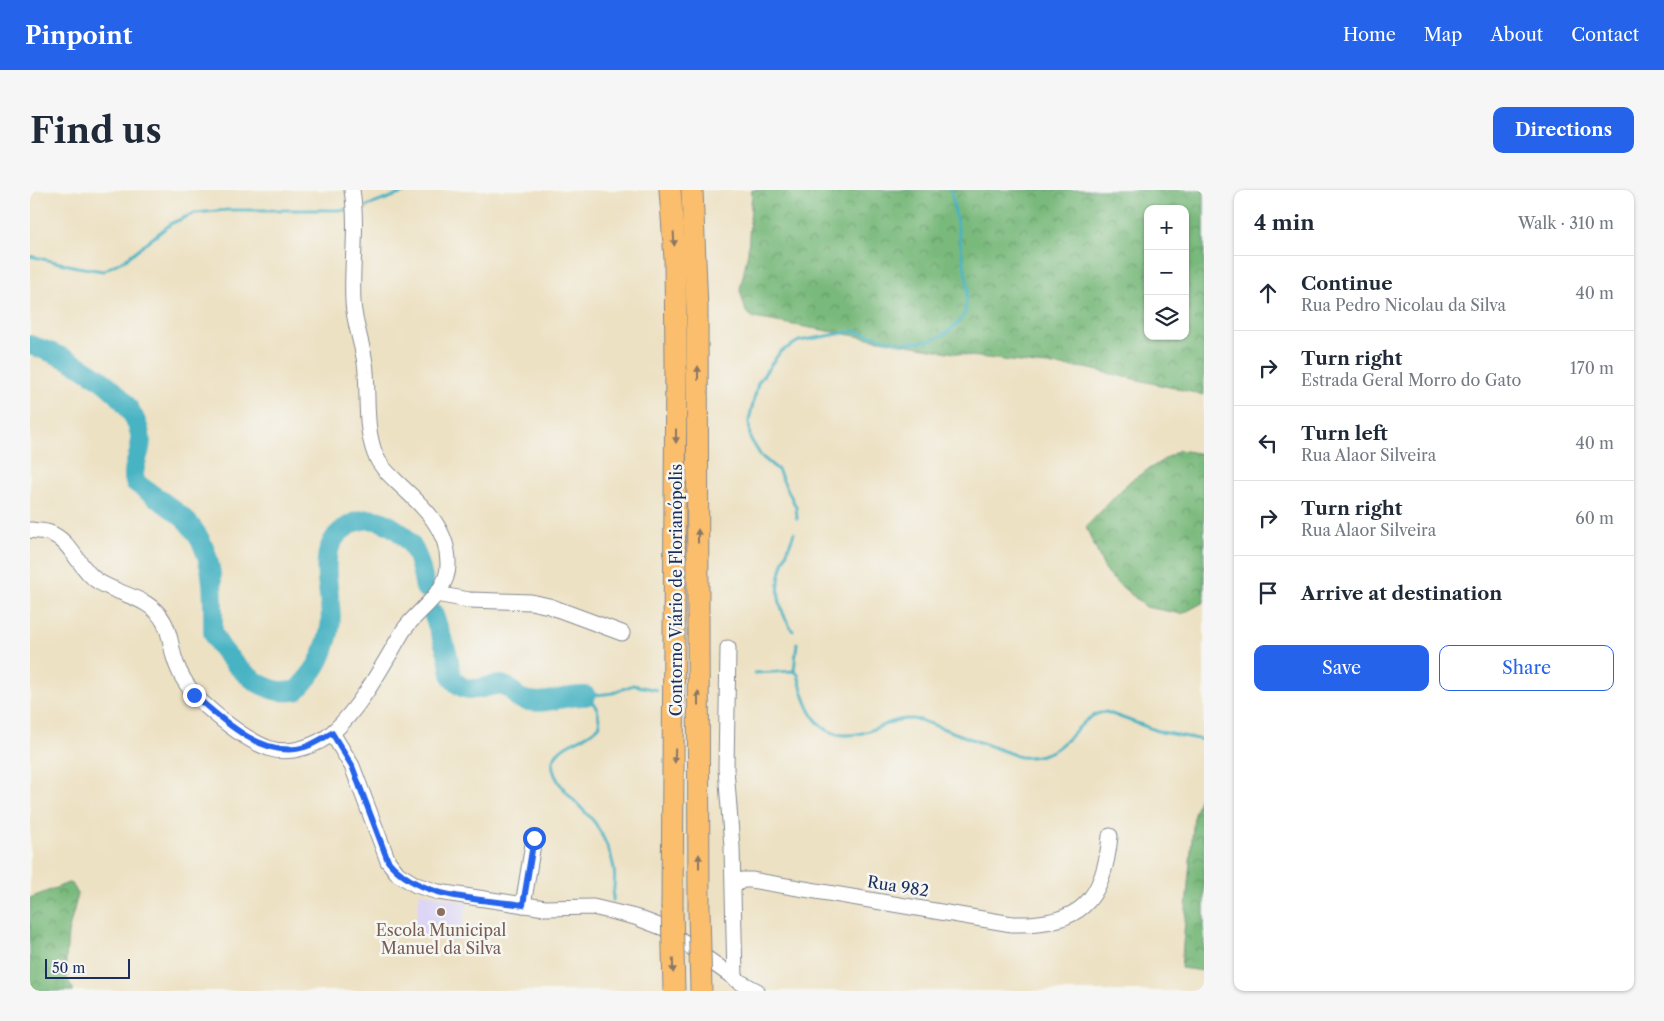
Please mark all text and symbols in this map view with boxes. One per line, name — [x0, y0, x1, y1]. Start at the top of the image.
text: Pinpoint — [25, 21, 132, 50]
text: Home — [1343, 24, 1396, 46]
text: Map — [1424, 24, 1462, 46]
text: About — [1490, 24, 1543, 46]
text: Contact — [1571, 24, 1639, 46]
button: Directions — [1493, 107, 1634, 153]
text: Find us — [30, 109, 162, 152]
map controls — [1144, 205, 1189, 340]
button: + — [1144, 205, 1189, 250]
text: 4 min — [1254, 210, 1315, 235]
text: Walk · 310 m — [1518, 213, 1614, 233]
one-way arrow — [670, 231, 678, 247]
button: − — [1144, 250, 1189, 295]
text: Continue — [1301, 272, 1393, 295]
icon: ahead — [1254, 279, 1282, 307]
text: 40 m — [1575, 283, 1614, 303]
button: layers — [1144, 295, 1189, 340]
text: Rua Pedro Nicolau da Silva — [1301, 295, 1506, 315]
text: Turn right — [1301, 347, 1402, 370]
icon: right — [1254, 354, 1282, 382]
text: 170 m — [1570, 358, 1614, 378]
one-way arrow — [693, 365, 701, 381]
text: Estrada Geral Morro do Gato — [1301, 370, 1521, 390]
text: Turn left — [1301, 422, 1388, 445]
one-way arrow — [672, 428, 680, 444]
icon: left — [1254, 429, 1282, 457]
text: 40 m — [1575, 433, 1614, 453]
text: Rua Alaor Silveira — [1301, 445, 1436, 465]
street label: Contorno Viário de Florianópolis — [666, 464, 686, 716]
text: Turn right — [1301, 497, 1402, 520]
icon: right — [1254, 504, 1282, 532]
text: 60 m — [1575, 508, 1614, 528]
text: Rua Alaor Silveira — [1301, 520, 1436, 540]
one-way arrow — [694, 528, 702, 544]
icon: arrive — [1254, 579, 1282, 607]
text: Arrive at destination — [1301, 582, 1502, 605]
button: Save — [1254, 645, 1429, 691]
button: Share — [1439, 645, 1614, 691]
route end — [183, 684, 206, 707]
one-way arrow — [694, 690, 702, 706]
one-way arrow — [671, 748, 679, 764]
route start — [523, 827, 546, 850]
one-way arrow — [695, 853, 703, 869]
street label: Rua 982 — [866, 871, 930, 901]
marker: Escola Municipal Manuel da Silva — [435, 906, 447, 918]
place label: Escola Municipal Manuel da Silva — [376, 920, 506, 958]
scale bar — [45, 956, 130, 979]
one-way arrow — [670, 958, 678, 974]
text: 50 m — [52, 959, 85, 977]

